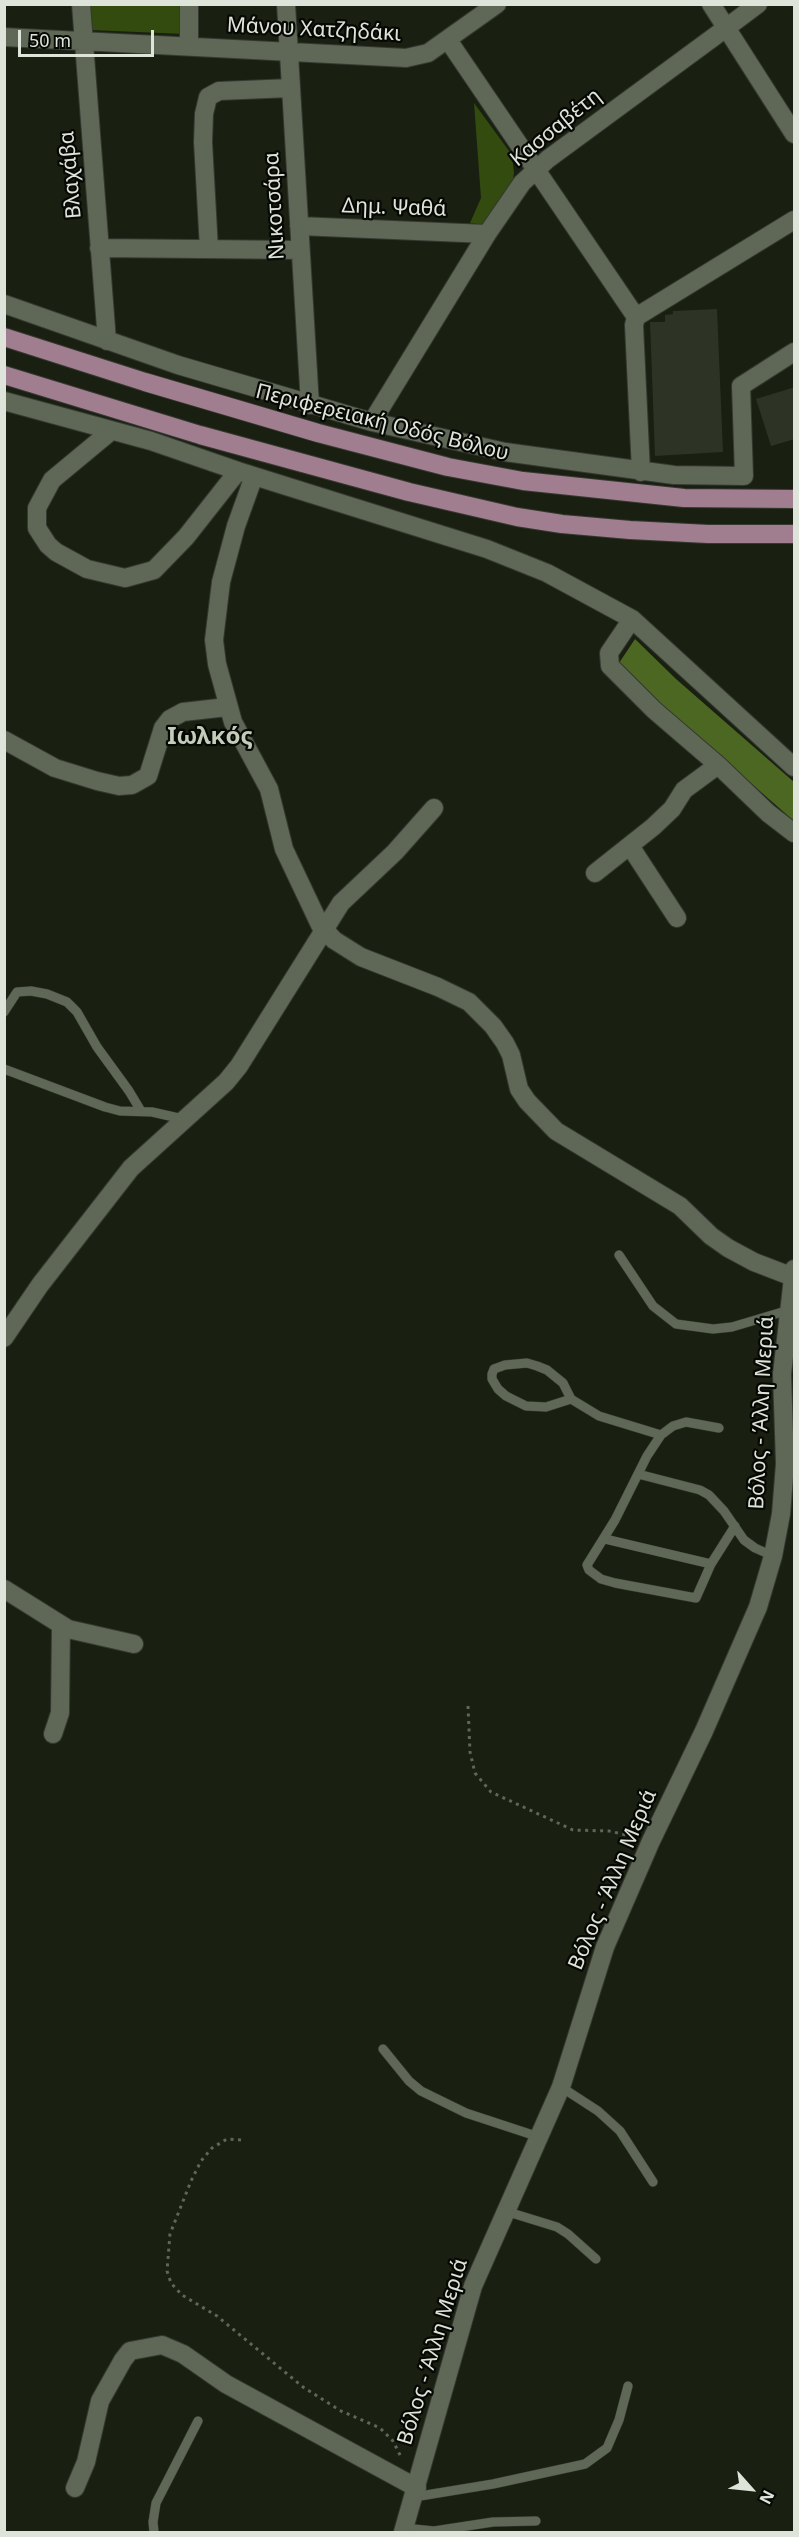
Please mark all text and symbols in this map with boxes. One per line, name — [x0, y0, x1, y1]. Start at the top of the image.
street label: Μάνου Χατζηδάκι — [226, 13, 402, 47]
scale bar — [21, 18, 158, 56]
text: 50 m — [29, 28, 71, 52]
street label: Κασσαβέτη — [505, 84, 607, 172]
street label: Βλαχάβα — [55, 130, 87, 220]
street label: Νικοτσάρα — [260, 152, 290, 260]
street label: Δημ. Ψαθά — [341, 194, 447, 222]
street label: Περιφερειακή Οδός Βόλου — [253, 379, 511, 467]
district label: Ιωλκός — [167, 723, 253, 751]
street label: Βόλος - Άλλη Μεριά — [744, 1316, 780, 1510]
street label: Βόλος - Άλλη Μεριά — [564, 1786, 662, 1974]
street label: Βόλος - Άλλη Μεριά — [393, 2256, 473, 2448]
north arrow — [721, 2459, 781, 2519]
text: N — [754, 2486, 780, 2508]

